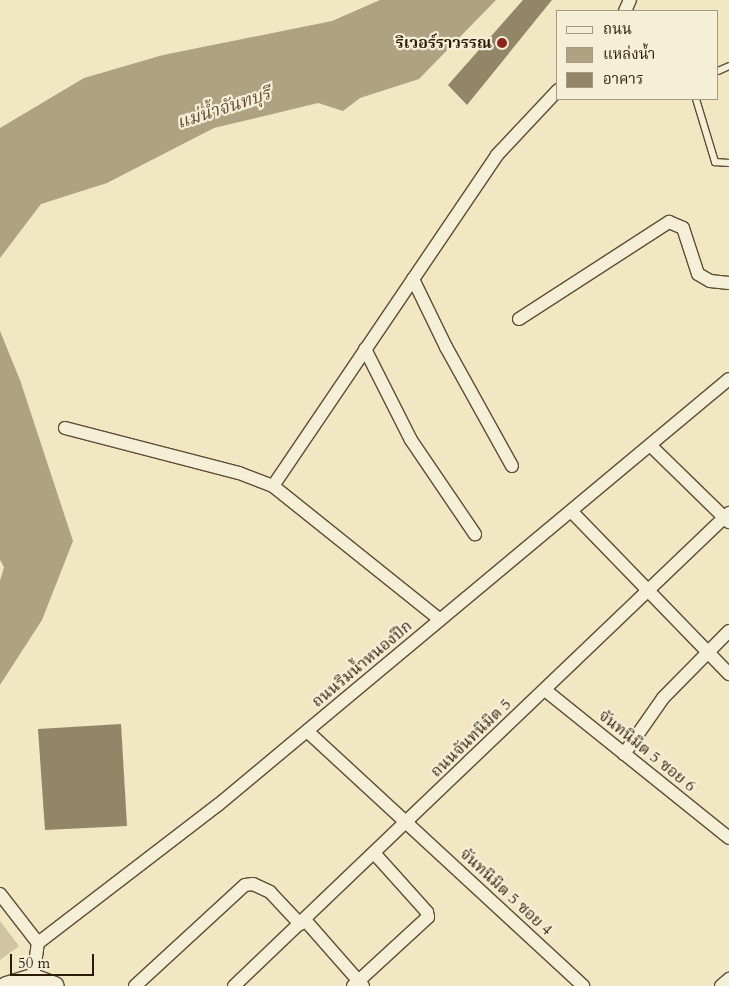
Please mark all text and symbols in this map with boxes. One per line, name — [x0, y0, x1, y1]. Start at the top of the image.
legend — [556, 10, 719, 100]
text: ถนน — [603, 19, 632, 39]
place label: ริเวอร์ราวรรณ — [396, 33, 492, 53]
marker: ริเวอร์ราวรรณ — [496, 37, 508, 49]
text: แหล่งน้ำ — [603, 44, 655, 64]
text: อาคาร — [603, 69, 643, 89]
water label: แม่น้ำจันทบุรี — [174, 84, 274, 134]
street label: ถนนริมน้ำหนองปึก — [308, 616, 416, 712]
street label: ถนนจันทนิมิต 5 — [427, 695, 515, 781]
street label: จันทนิมิต 5 ซอย 6 — [595, 706, 699, 796]
street label: จันทนิมิต 5 ซอย 4 — [456, 844, 556, 940]
scale bar — [12, 944, 96, 976]
text: 50 m — [18, 953, 50, 973]

